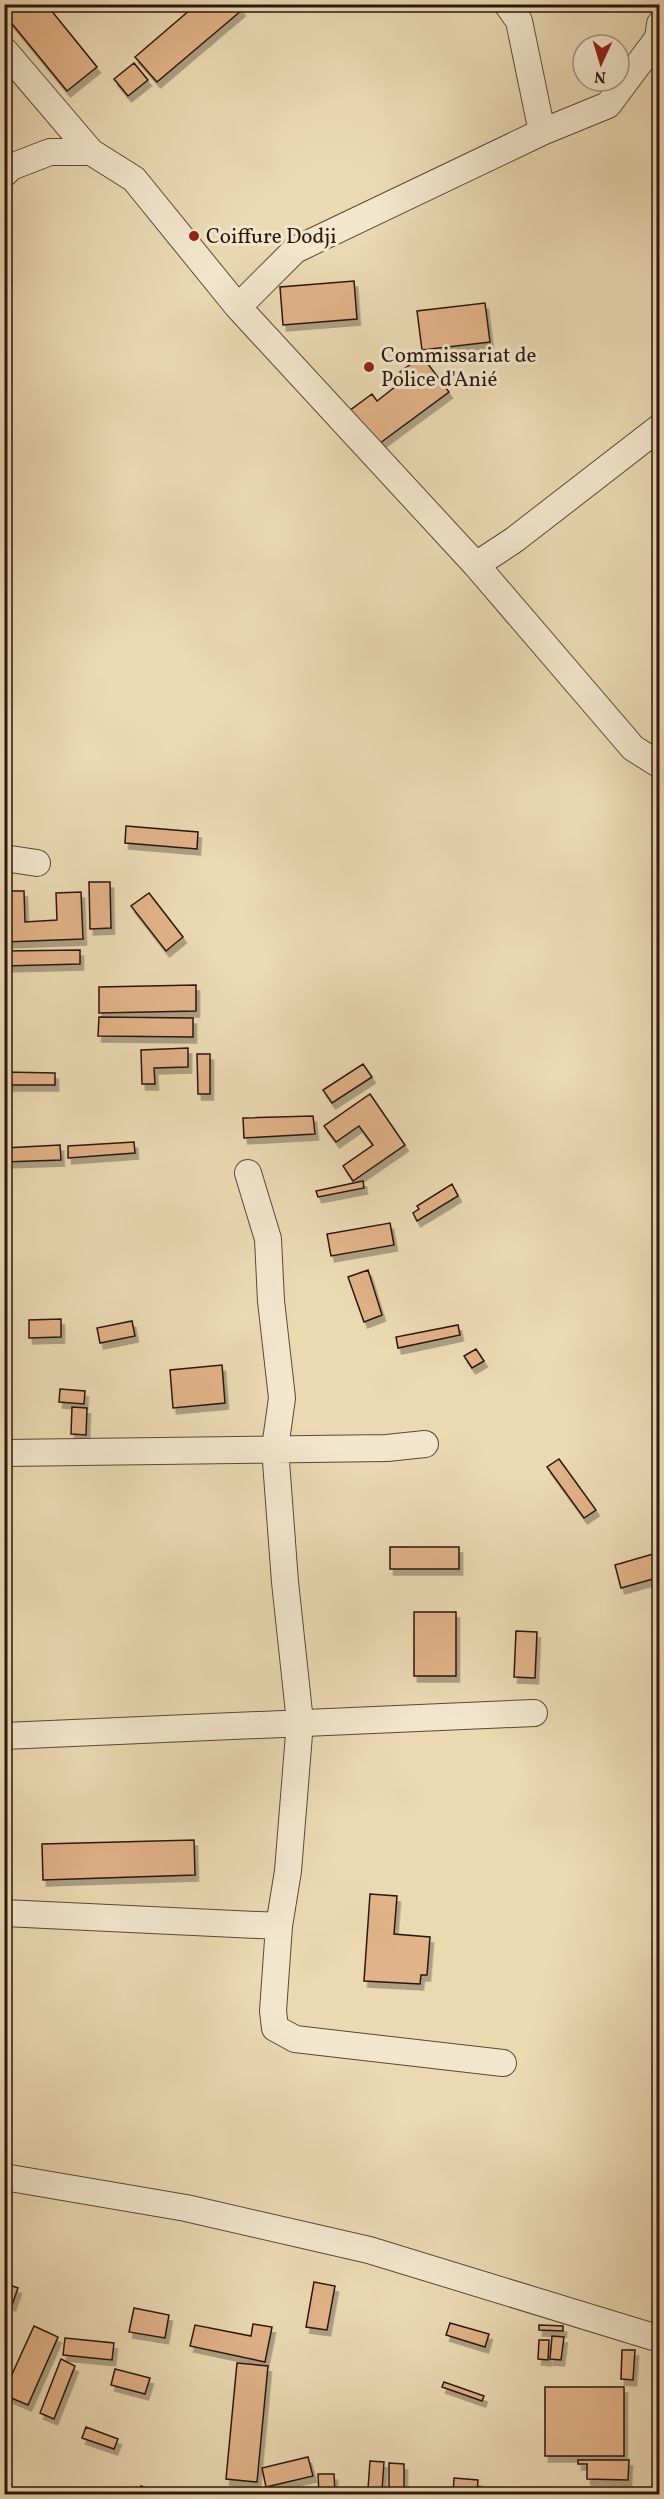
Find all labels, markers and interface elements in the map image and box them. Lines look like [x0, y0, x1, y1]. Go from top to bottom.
north arrow [571, 33, 631, 93]
text: N [593, 65, 607, 87]
place label: Coiffure Dodji [206, 223, 337, 252]
marker: Coiffure Dodji [187, 229, 201, 243]
place label: Commissariat de Police d'Anié [381, 342, 536, 395]
marker: Commissariat de Police d'Anié [362, 360, 376, 374]

